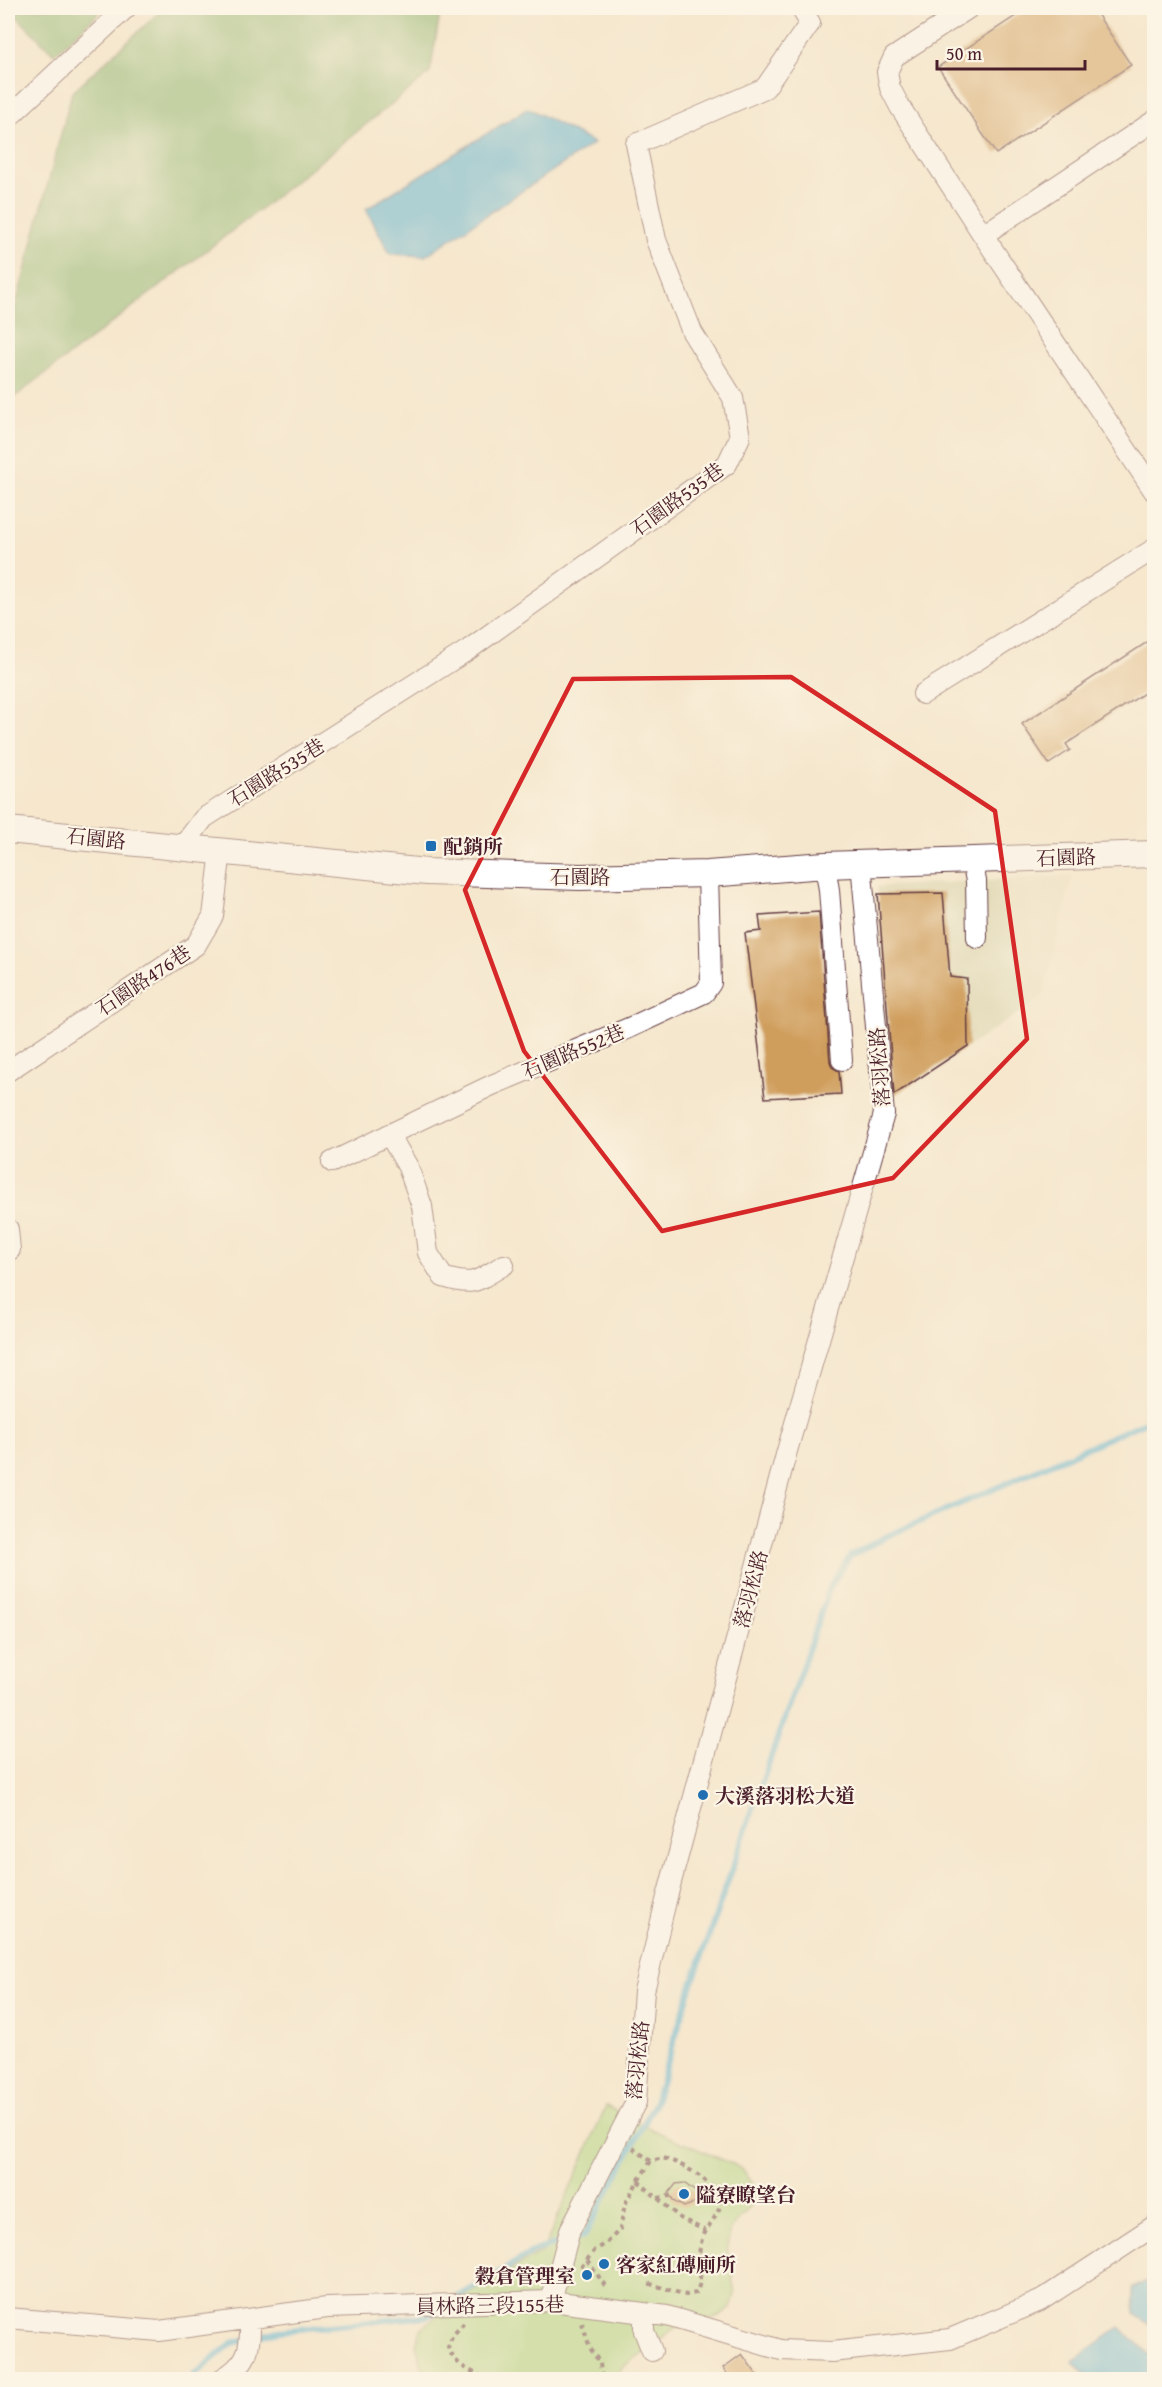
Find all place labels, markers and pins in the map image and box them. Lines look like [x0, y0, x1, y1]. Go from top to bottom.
place label: 配銷所 [443, 832, 503, 861]
marker: 配銷所 [424, 839, 438, 853]
place label: 大溪落羽松大道 [715, 1781, 855, 1810]
marker: 大溪落羽松大道 [696, 1788, 710, 1802]
place label: 隘寮瞭望台 [696, 2180, 796, 2209]
marker: 隘寮瞭望台 [677, 2187, 691, 2201]
place label: 客家紅磚廁所 [616, 2250, 736, 2279]
marker: 客家紅磚廁所 [597, 2257, 611, 2271]
place label: 穀倉管理室 [475, 2261, 575, 2290]
marker: 穀倉管理室 [580, 2268, 594, 2282]

